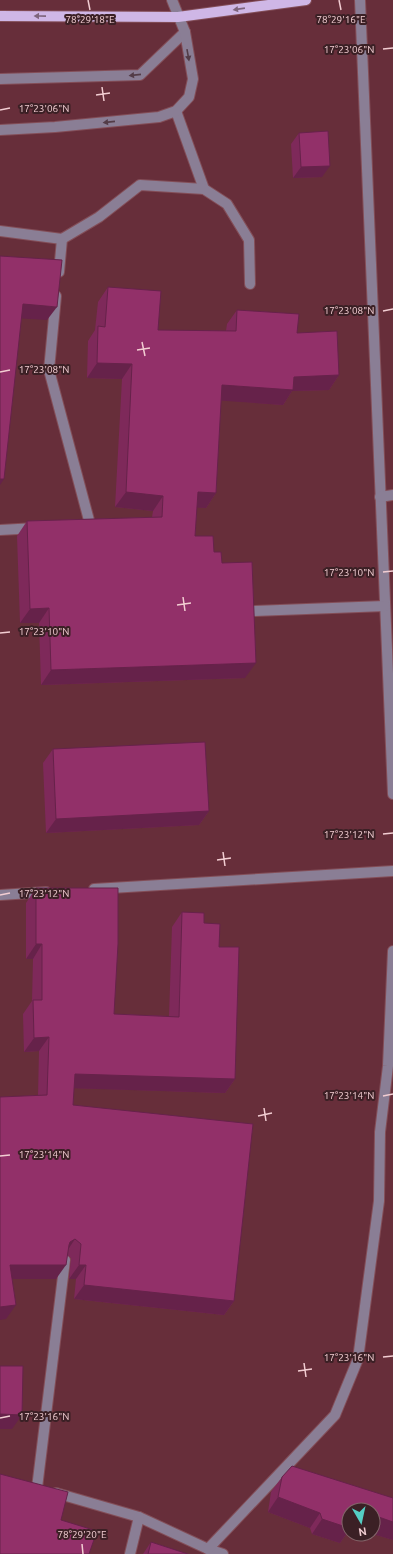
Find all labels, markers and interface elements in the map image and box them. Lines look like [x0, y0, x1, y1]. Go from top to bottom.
one-way arrow [233, 6, 245, 12]
one-way arrow [33, 13, 46, 19]
text: 78°29'18"E [65, 14, 115, 25]
text: 78°29'16"E [316, 14, 366, 25]
text: 17°23'06"N [324, 44, 374, 55]
one-way arrow [186, 48, 192, 61]
one-way arrow [129, 71, 141, 78]
text: 17°23'06"N [19, 103, 69, 114]
one-way arrow [103, 118, 115, 125]
text: 17°23'08"N [324, 305, 374, 316]
text: 17°23'08"N [19, 364, 69, 375]
text: 17°23'10"N [324, 567, 374, 578]
text: 17°23'10"N [19, 626, 69, 637]
text: 17°23'12"N [324, 829, 374, 840]
text: 17°23'12"N [19, 888, 69, 899]
text: 17°23'14"N [324, 1090, 374, 1101]
text: 17°23'14"N [19, 1149, 69, 1160]
text: 17°23'16"N [324, 1352, 374, 1363]
text: 17°23'16"N [19, 1411, 69, 1422]
north arrow [341, 1502, 381, 1542]
text: N [358, 1525, 368, 1538]
text: 78°29'20"E [57, 1529, 107, 1540]

